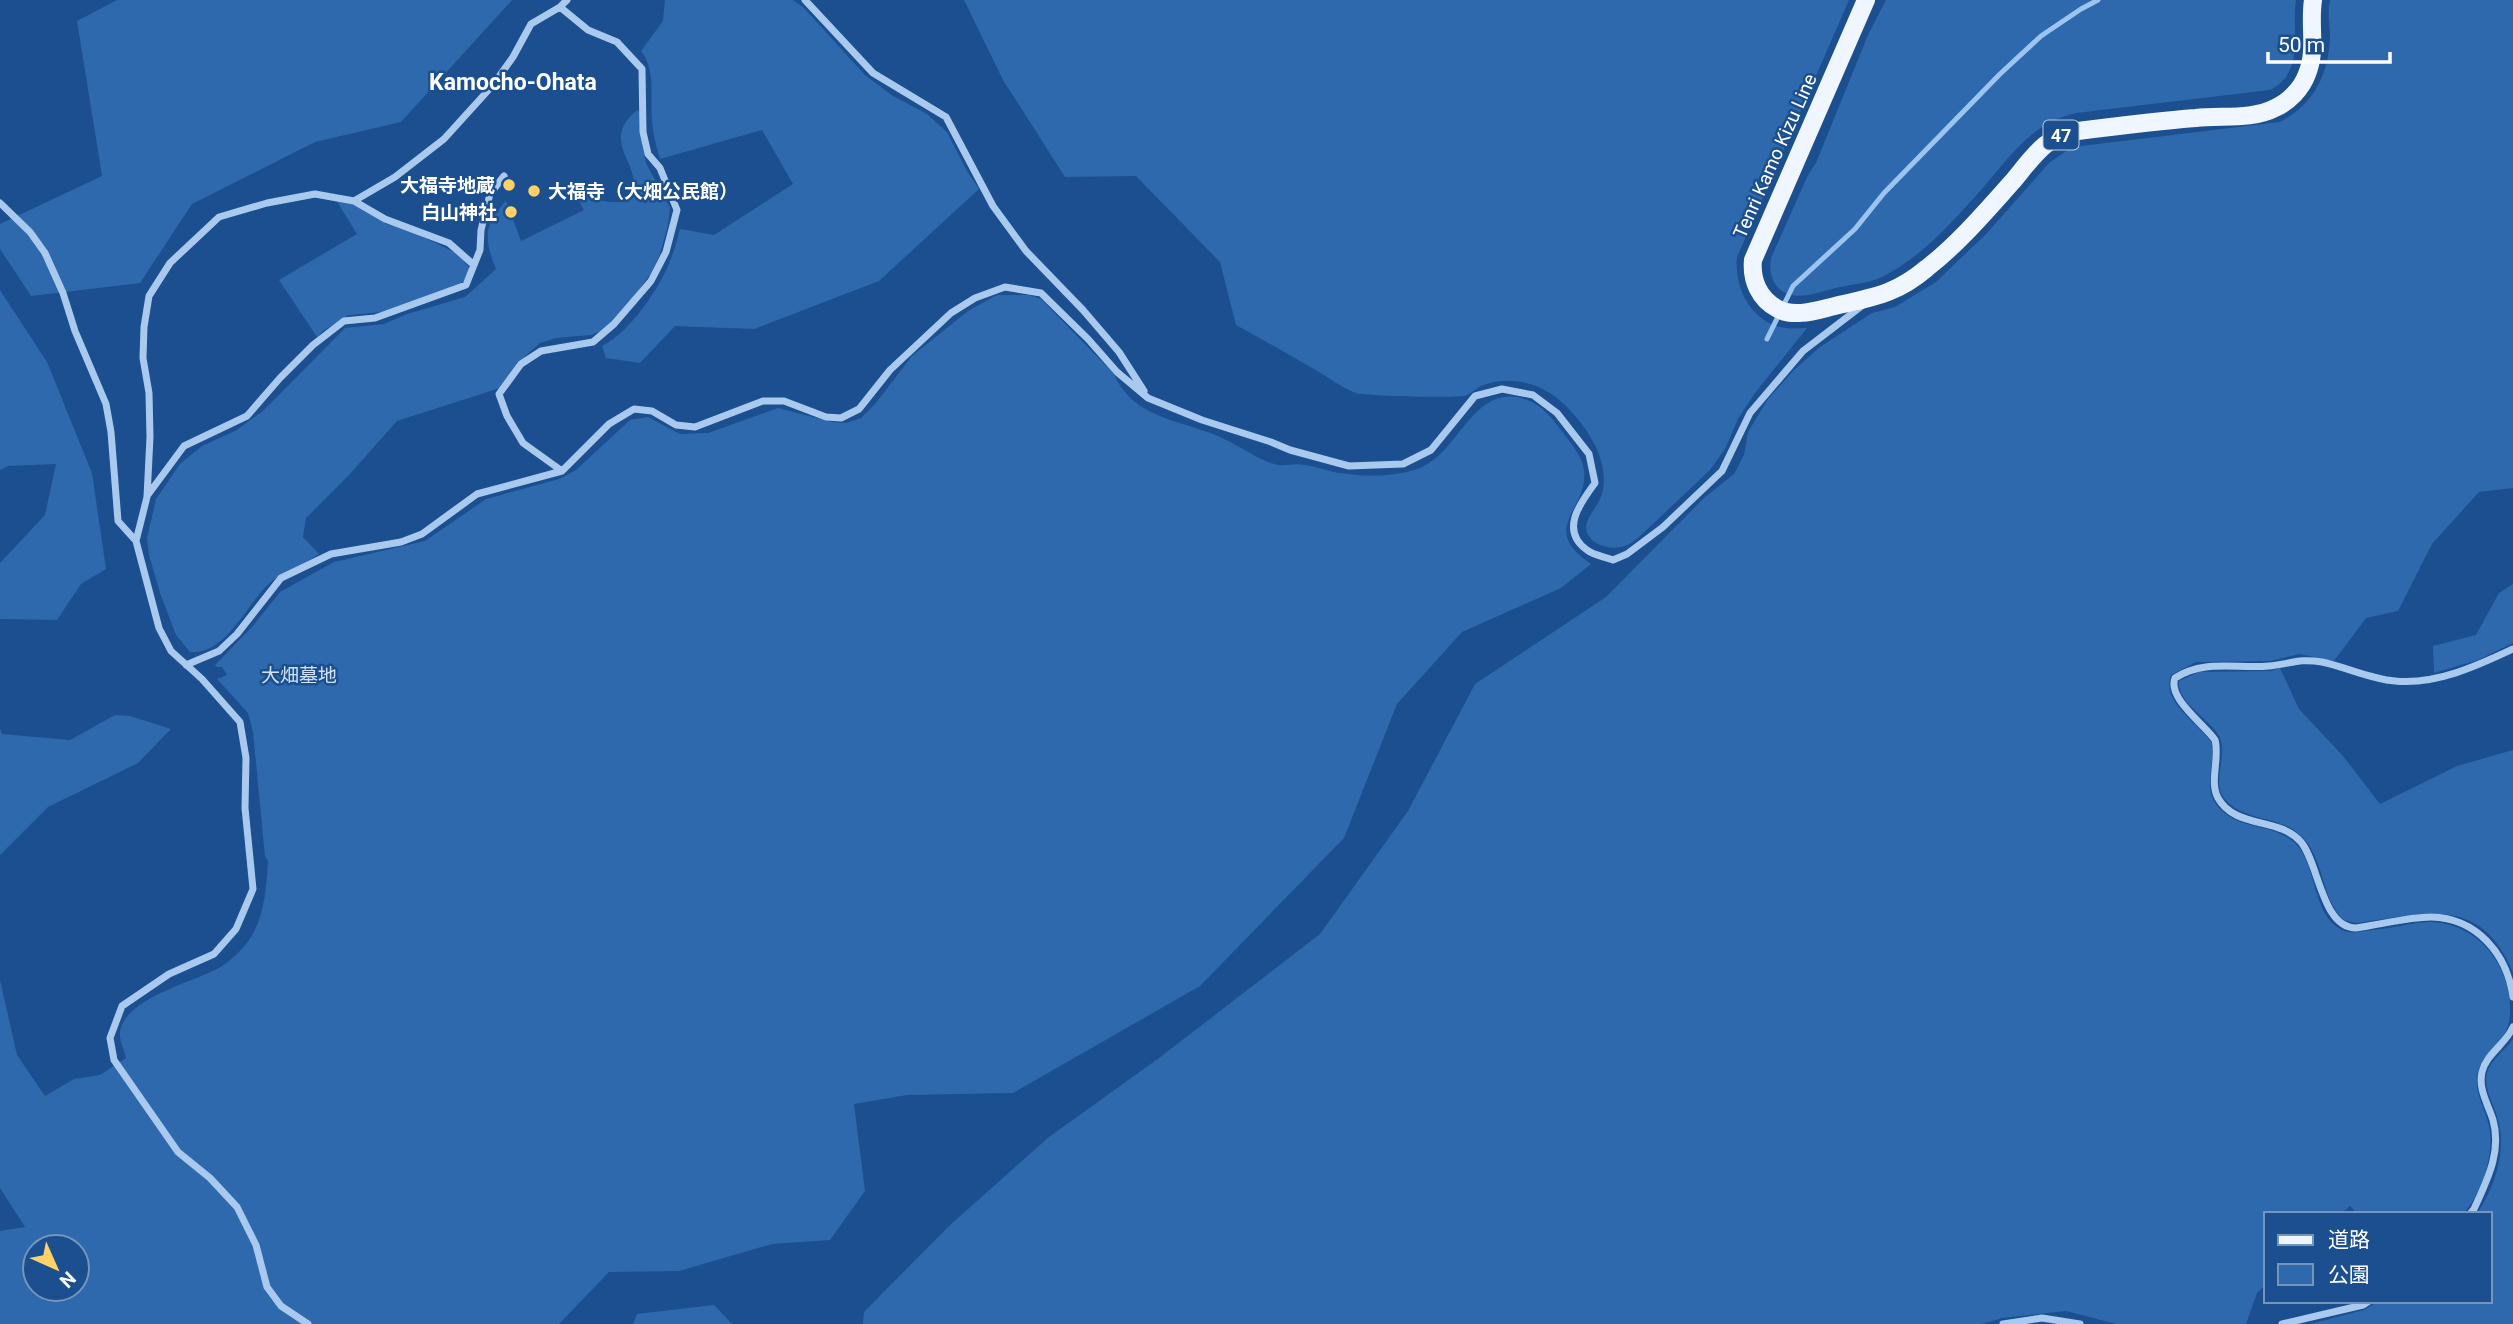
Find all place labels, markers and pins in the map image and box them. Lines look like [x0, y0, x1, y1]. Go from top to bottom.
place label: 大福寺地蔵 [400, 174, 495, 197]
marker: 大福寺地蔵 [501, 177, 517, 193]
place label: 大福寺（大畑公民館） [548, 180, 738, 203]
marker: 大福寺（大畑公民館） [526, 183, 542, 199]
place label: 白山神社 [421, 201, 497, 224]
marker: 白山神社 [503, 204, 519, 220]

